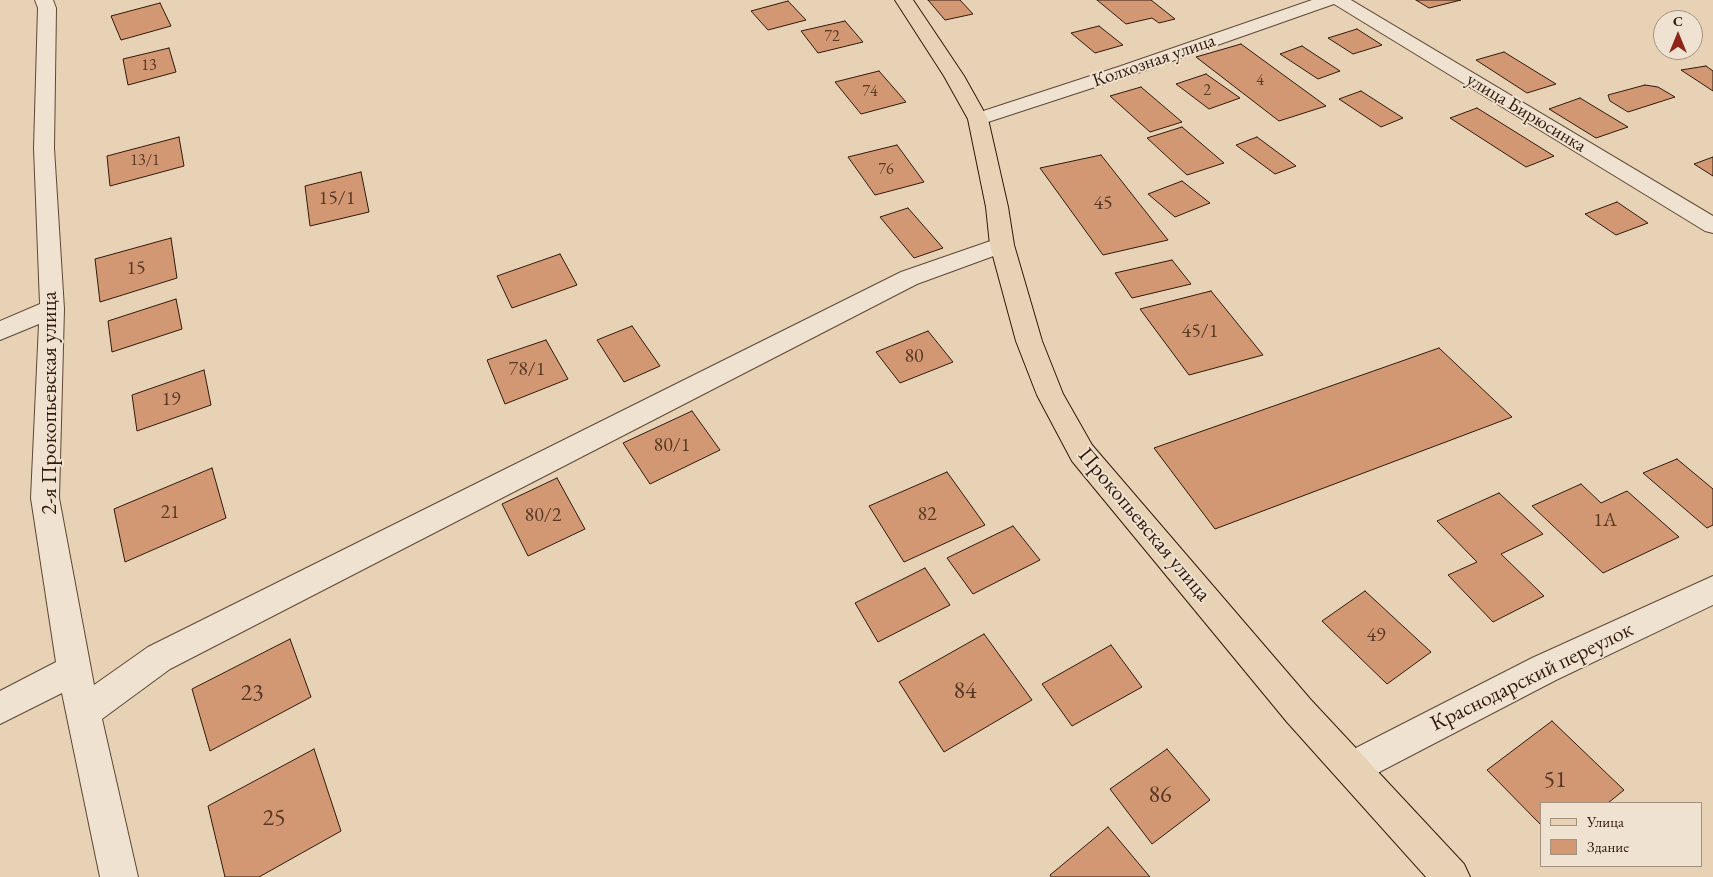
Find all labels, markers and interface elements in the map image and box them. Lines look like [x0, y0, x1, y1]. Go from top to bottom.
north arrow [1653, 10, 1703, 60]
text: С [1673, 12, 1683, 30]
house number: 72 [824, 27, 840, 47]
street label: Колхозная улица [1090, 29, 1218, 93]
house number: 13 [141, 56, 157, 76]
street label: улица Бирюсинка [1462, 68, 1590, 158]
house number: 4 [1256, 71, 1264, 91]
house number: 2 [1203, 81, 1211, 101]
house number: 74 [862, 82, 878, 102]
house number: 13/1 [130, 151, 160, 171]
house number: 76 [878, 160, 894, 180]
house number: 15/1 [319, 187, 355, 211]
house number: 45 [1093, 192, 1113, 216]
house number: 15 [126, 257, 146, 281]
street label: 2-я Прокопьевская улица [37, 291, 63, 515]
house number: 45/1 [1182, 320, 1218, 344]
house number: 80 [904, 345, 924, 369]
house number: 78/1 [509, 358, 545, 382]
house number: 19 [161, 388, 181, 412]
house number: 80/1 [654, 434, 690, 458]
street label: Прокопьевская улица [1072, 443, 1216, 607]
house number: 21 [160, 501, 180, 525]
house number: 82 [917, 503, 937, 527]
house number: 80/2 [525, 504, 561, 528]
house number: 1А [1593, 509, 1617, 533]
street label: Краснодарский переулок [1426, 616, 1638, 738]
house number: 49 [1366, 624, 1386, 648]
house number: 84 [953, 677, 977, 705]
house number: 23 [240, 679, 264, 707]
house number: 51 [1543, 766, 1567, 794]
house number: 86 [1148, 781, 1172, 809]
legend [1540, 802, 1703, 867]
house number: 25 [262, 804, 286, 832]
text: Улица [1587, 812, 1624, 831]
text: Здание [1587, 837, 1629, 856]

